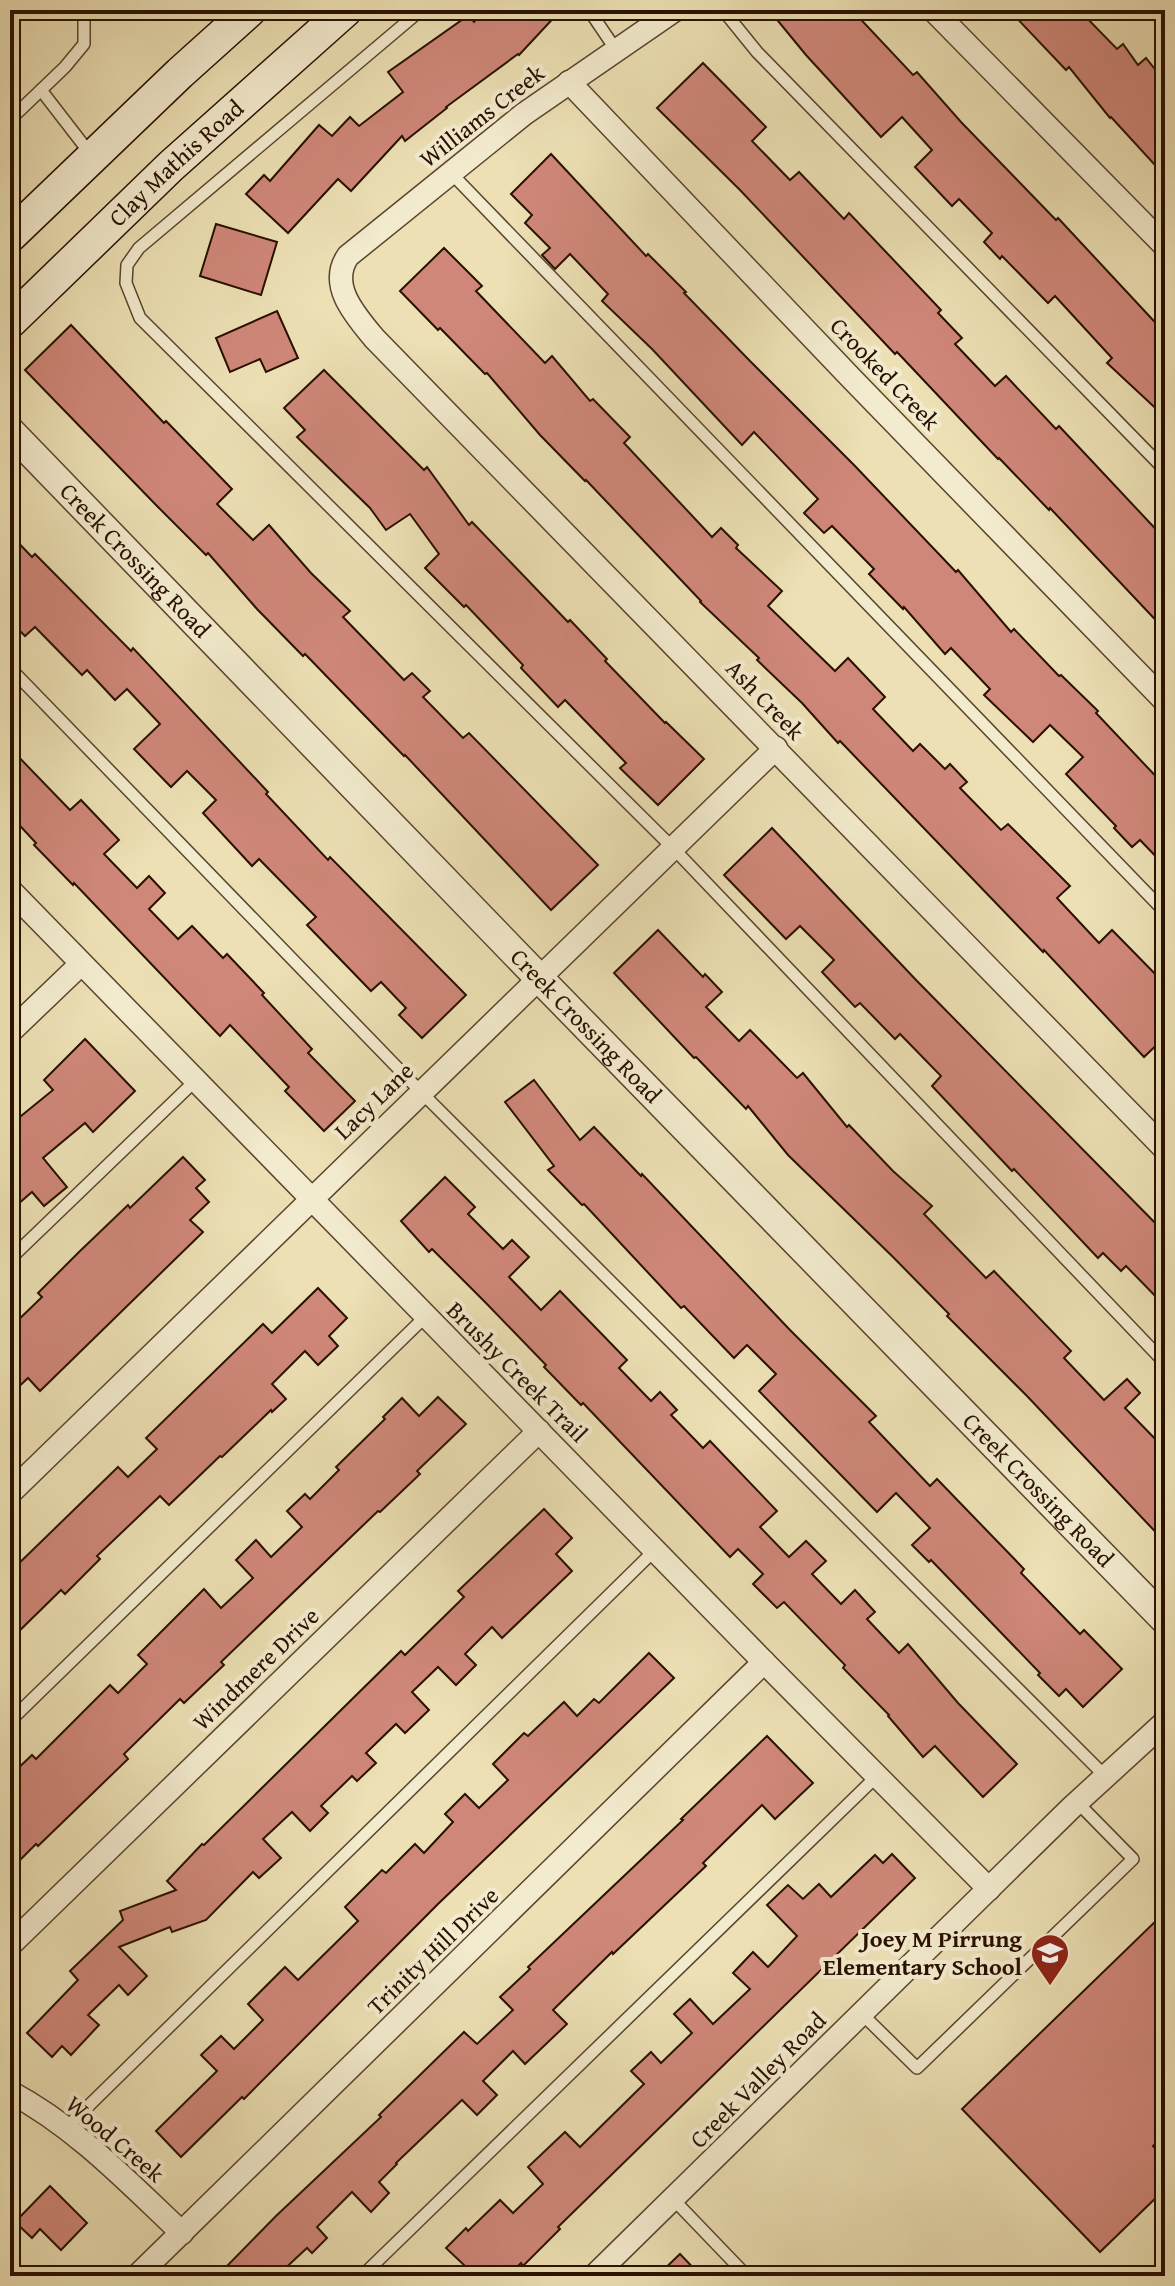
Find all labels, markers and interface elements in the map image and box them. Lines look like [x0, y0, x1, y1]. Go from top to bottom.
street label: Williams Creek [412, 55, 552, 176]
street label: Clay Mathis Road [100, 91, 251, 234]
street label: Crooked Creek [822, 309, 949, 439]
street label: Creek Crossing Road [52, 474, 219, 646]
street label: Ash Creek [718, 651, 813, 748]
street label: Creek Crossing Road [502, 940, 670, 1111]
street label: Lacy Lane [326, 1054, 421, 1148]
street label: Brushy Creek Trail [439, 1293, 596, 1450]
street label: Creek Crossing Road [955, 1404, 1122, 1575]
street label: Windmere Drive [184, 1599, 327, 1738]
street label: Trinity Hill Drive [359, 1879, 506, 2023]
place label: Joey M Pirrung Elementary School [823, 1921, 1023, 1984]
school or university icon: Joey M Pirrung Elementary School [1029, 1932, 1071, 1987]
street label: Creek Valley Road [681, 2003, 834, 2156]
street label: Wood Creek [58, 2087, 173, 2191]

